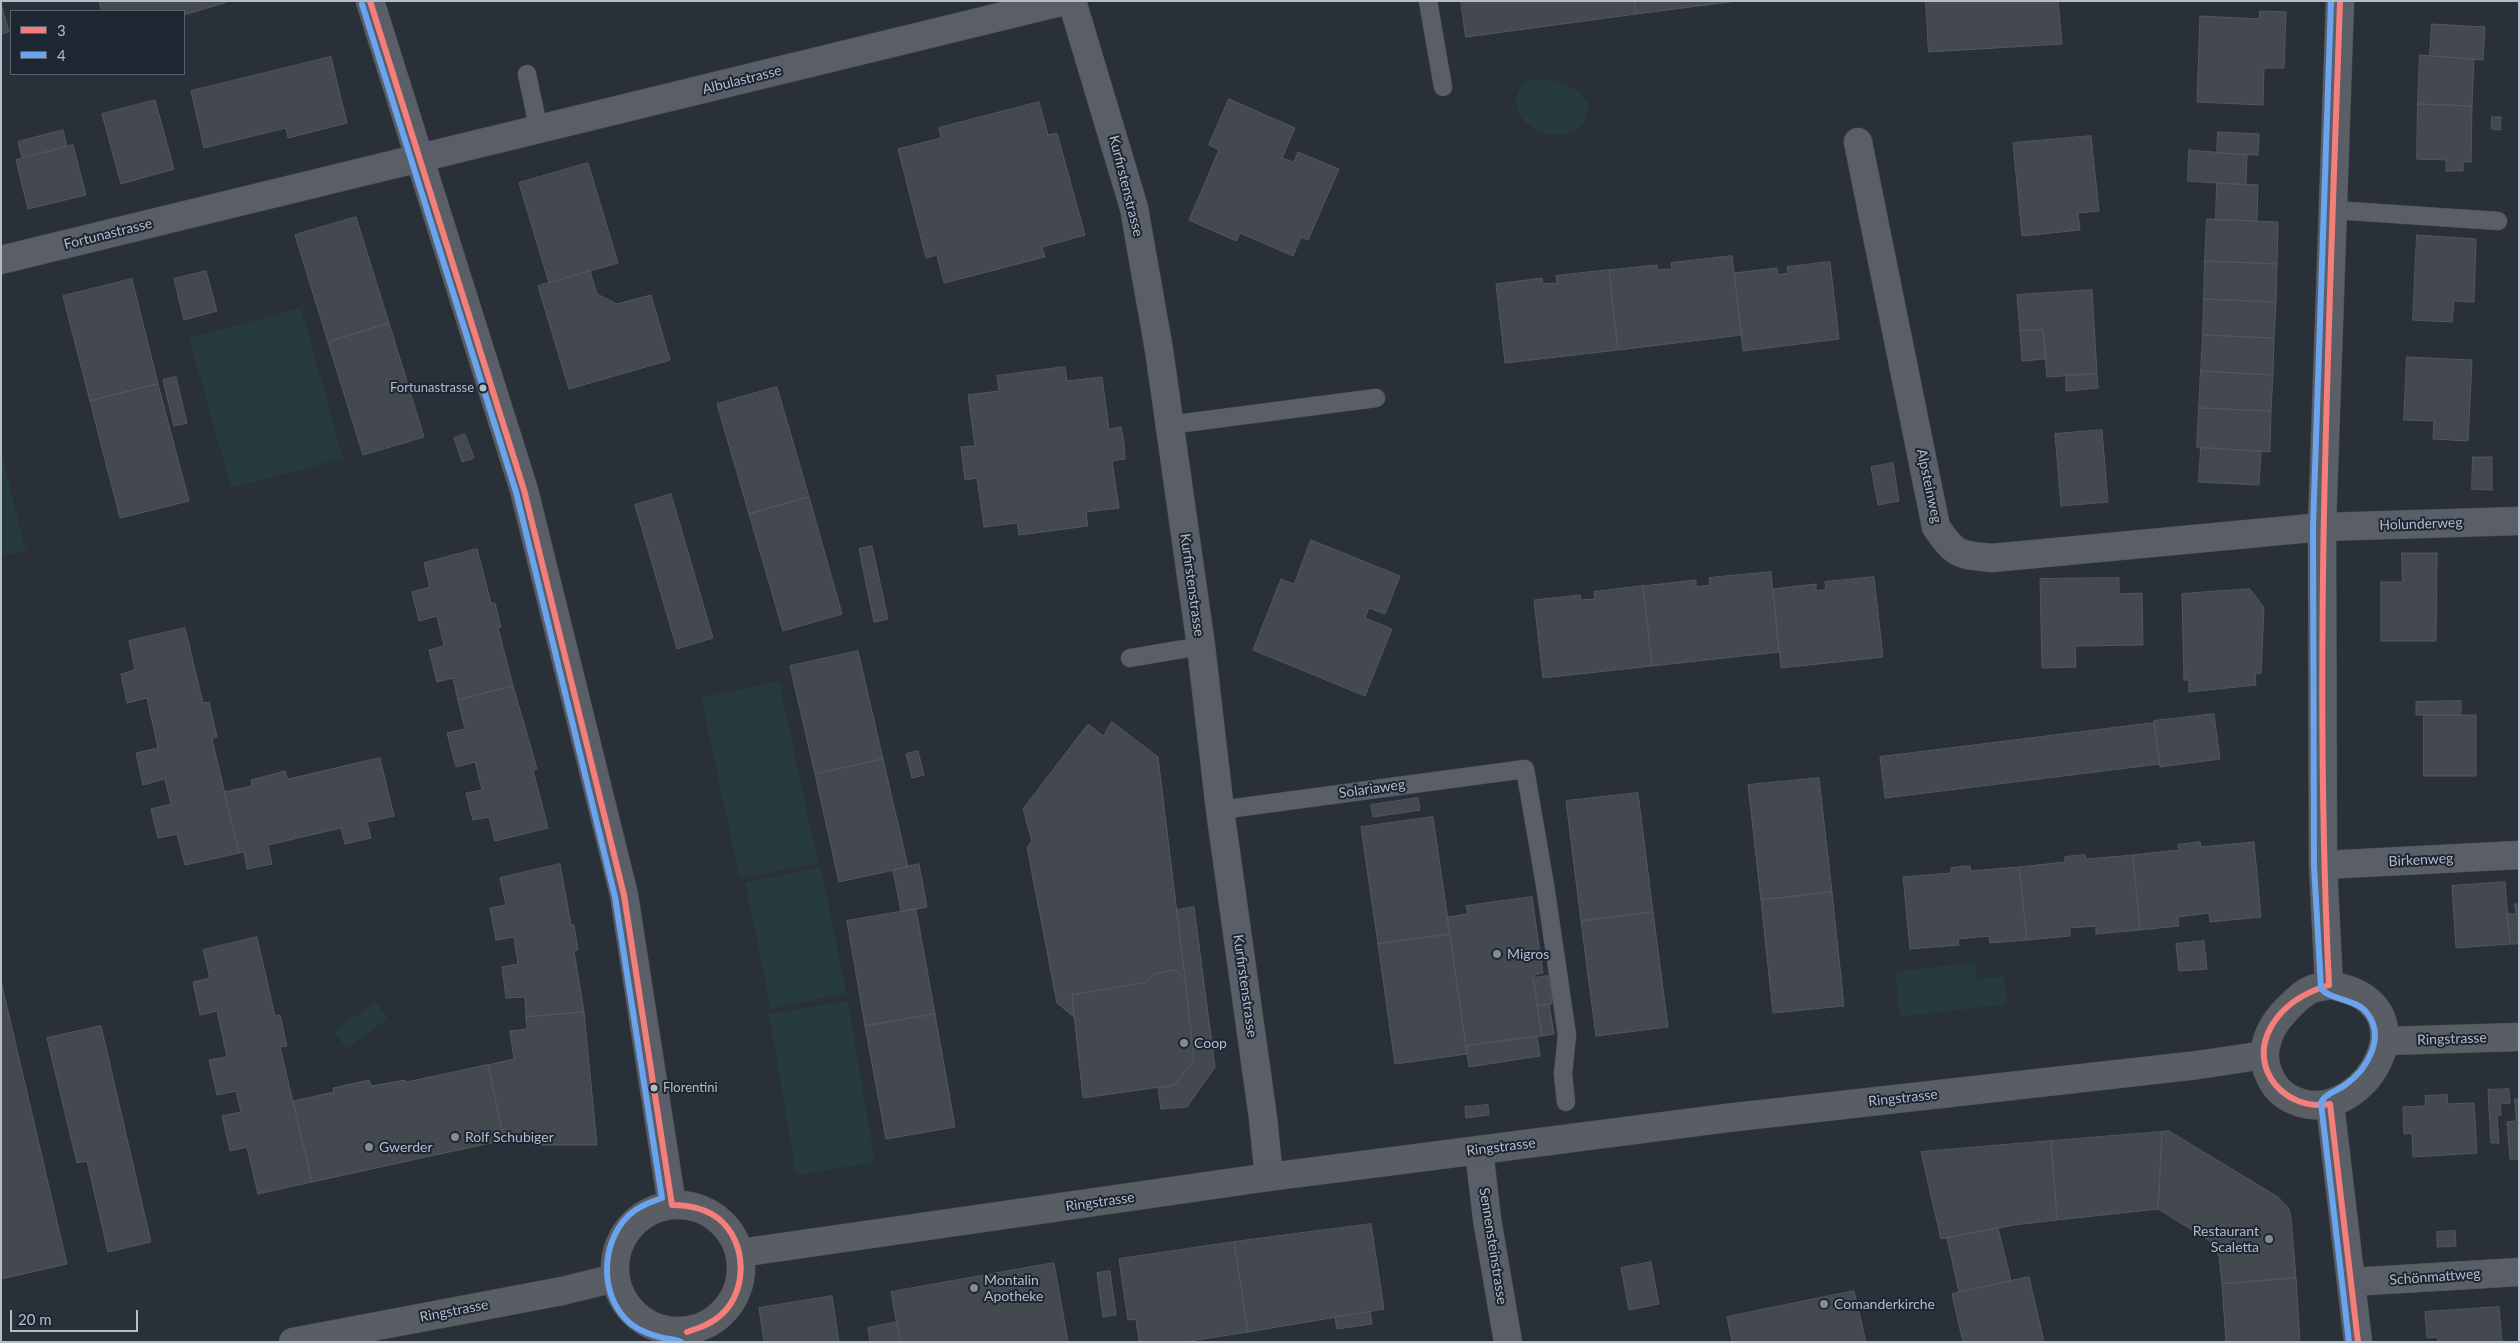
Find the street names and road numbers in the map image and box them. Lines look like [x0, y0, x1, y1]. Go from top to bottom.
street label: Albulastrasse [701, 62, 783, 98]
street label: Kurfirstenstrasse [1105, 134, 1147, 238]
street label: Fortunastrasse [62, 215, 154, 253]
street label: Alpsteinweg [1913, 447, 1945, 525]
street label: Holunderweg [2379, 514, 2463, 534]
street label: Kurfirstenstrasse [1176, 532, 1208, 638]
street label: Solariaweg [1338, 776, 1406, 802]
street label: Birkenweg [2388, 850, 2454, 870]
street label: Kurfirstenstrasse [1229, 933, 1261, 1039]
street label: Ringstrasse [2417, 1029, 2487, 1049]
street label: Ringstrasse [1867, 1086, 1939, 1110]
street label: Ringstrasse [1465, 1134, 1537, 1160]
street label: Sennensteinstrasse [1475, 1186, 1511, 1306]
street label: Ringstrasse [1064, 1189, 1136, 1215]
street label: Schönmattweg [2389, 1265, 2481, 1289]
street label: Ringstrasse [418, 1296, 490, 1326]

